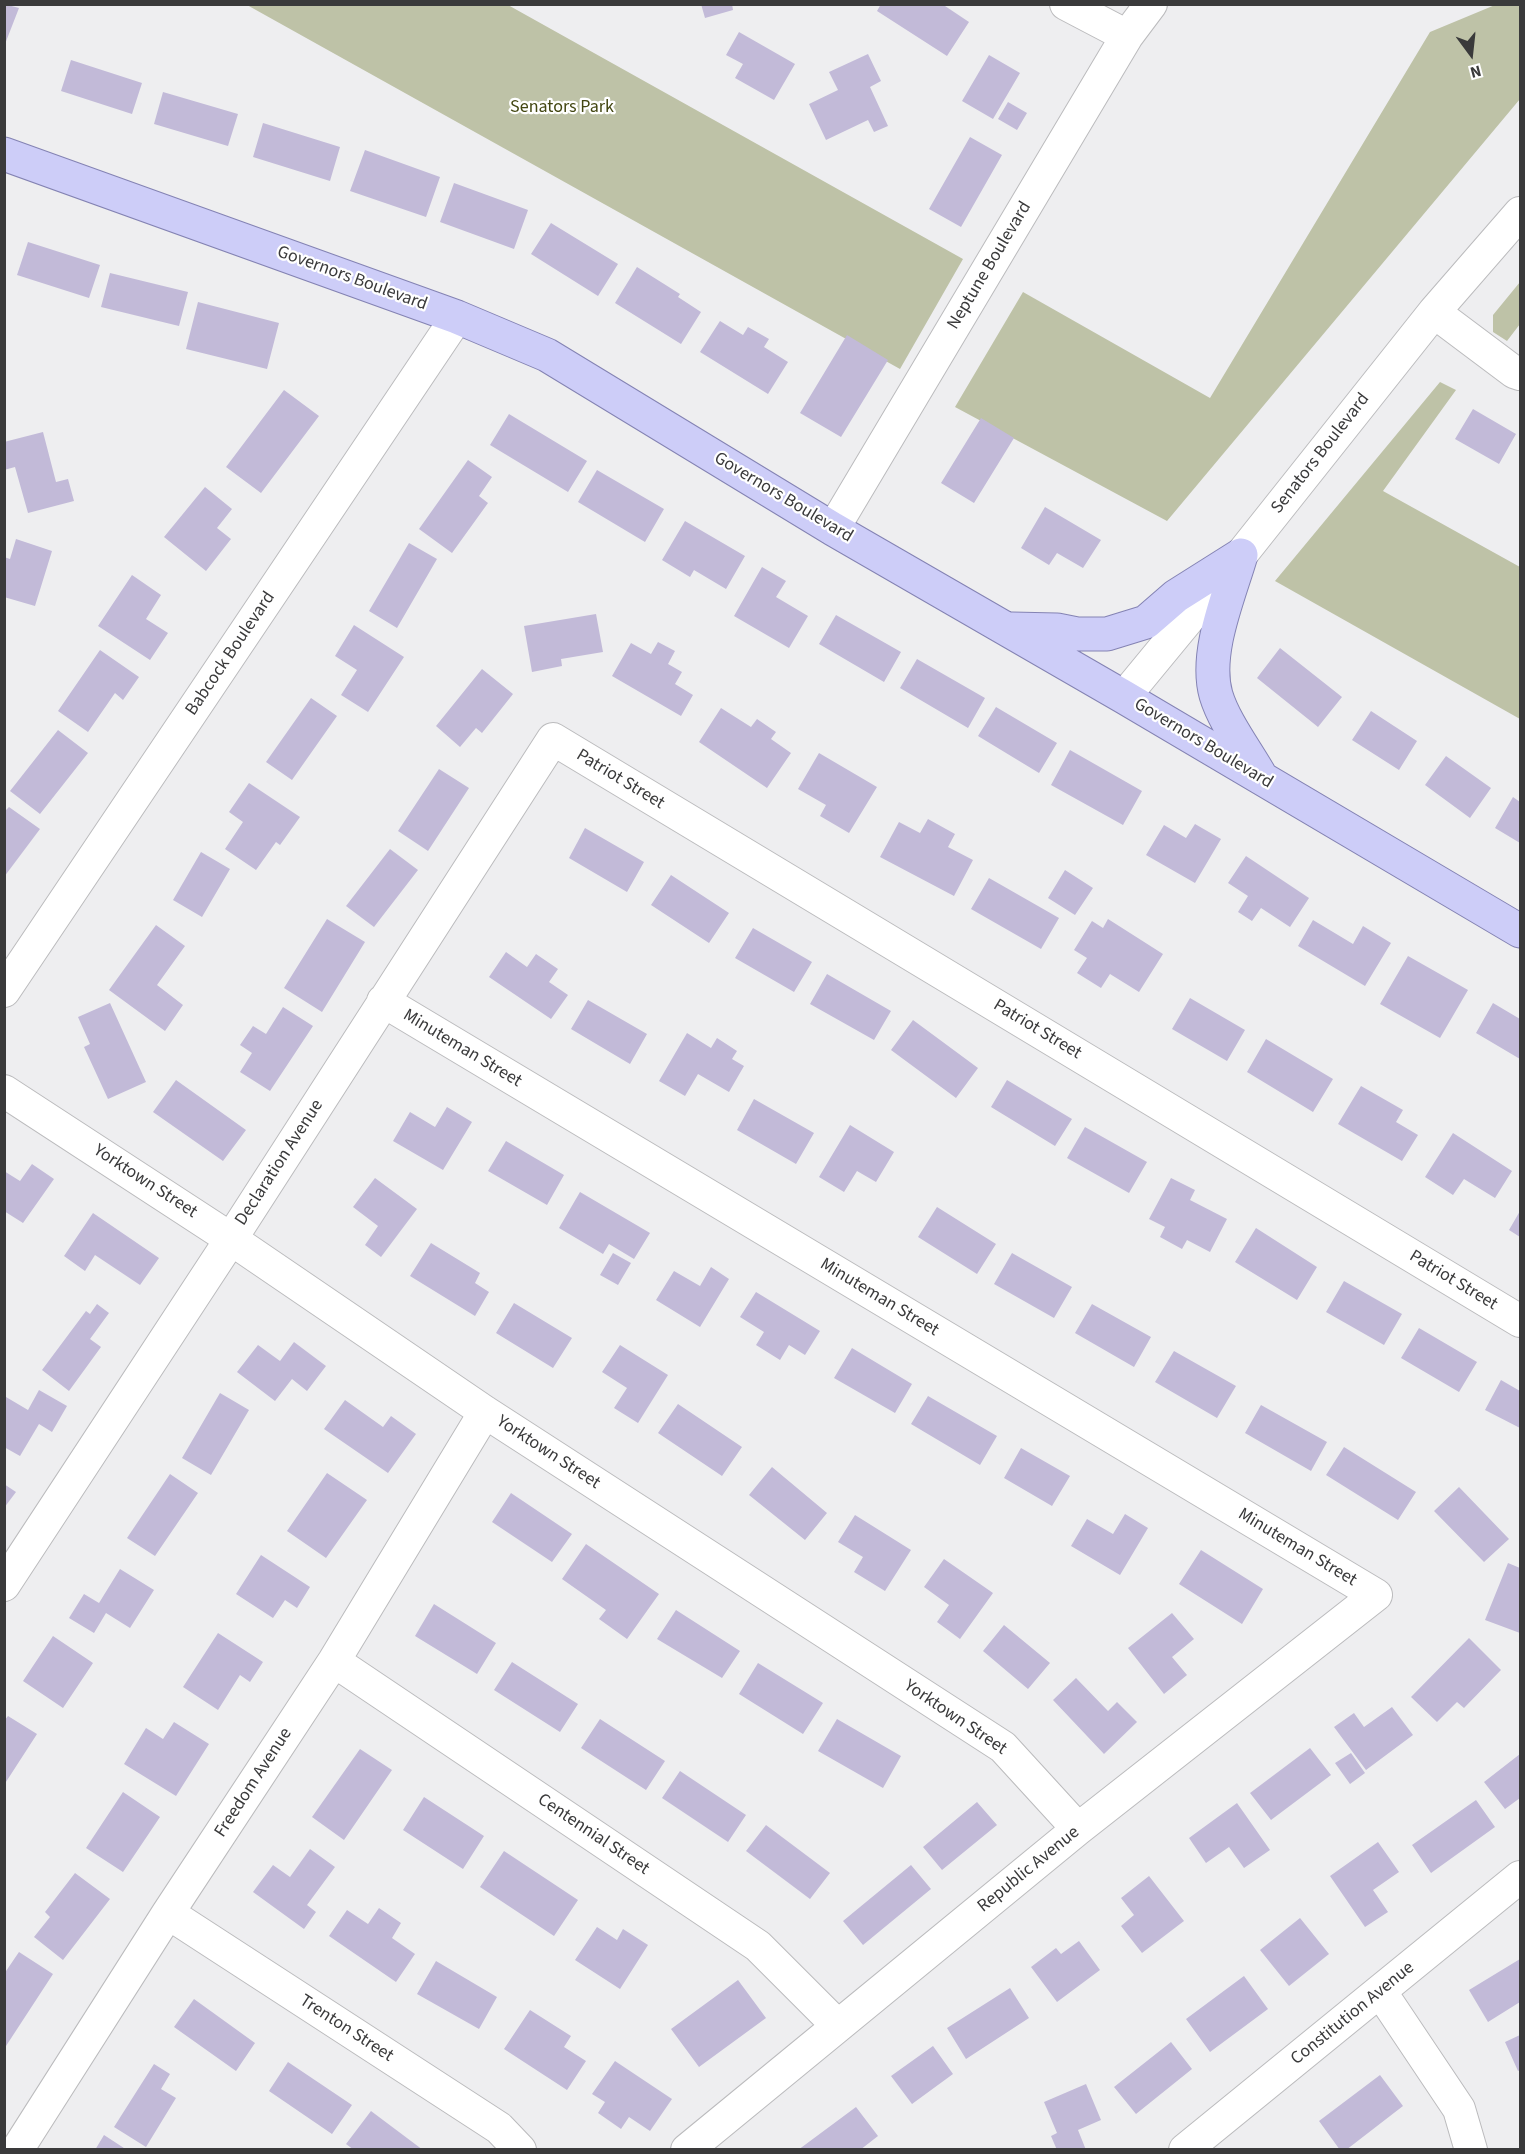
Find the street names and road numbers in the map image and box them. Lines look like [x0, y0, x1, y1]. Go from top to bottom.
street label: Neptune Boulevard [943, 198, 1037, 334]
street label: Governors Boulevard [274, 242, 430, 316]
street label: Senators Boulevard [1267, 389, 1375, 519]
street label: Governors Boulevard [710, 448, 856, 548]
street label: Babcock Boulevard [182, 588, 280, 720]
street label: Governors Boulevard [1130, 694, 1276, 794]
street label: Patriot Street [572, 745, 668, 815]
street label: Patriot Street [989, 995, 1085, 1065]
street label: Minuteman Street [399, 1005, 525, 1093]
street label: Declaration Avenue [231, 1096, 329, 1230]
street label: Yorktown Street [89, 1140, 201, 1224]
street label: Patriot Street [1405, 1246, 1501, 1316]
street label: Minuteman Street [816, 1254, 942, 1342]
street label: Yorktown Street [492, 1411, 604, 1495]
street label: Minuteman Street [1234, 1504, 1360, 1592]
street label: Yorktown Street [899, 1676, 1011, 1760]
street label: Freedom Avenue [211, 1724, 297, 1842]
street label: Centennial Street [533, 1790, 653, 1880]
street label: Republic Avenue [974, 1822, 1084, 1918]
street label: Constitution Avenue [1287, 1958, 1419, 2070]
street label: Trenton Street [295, 1991, 397, 2067]

